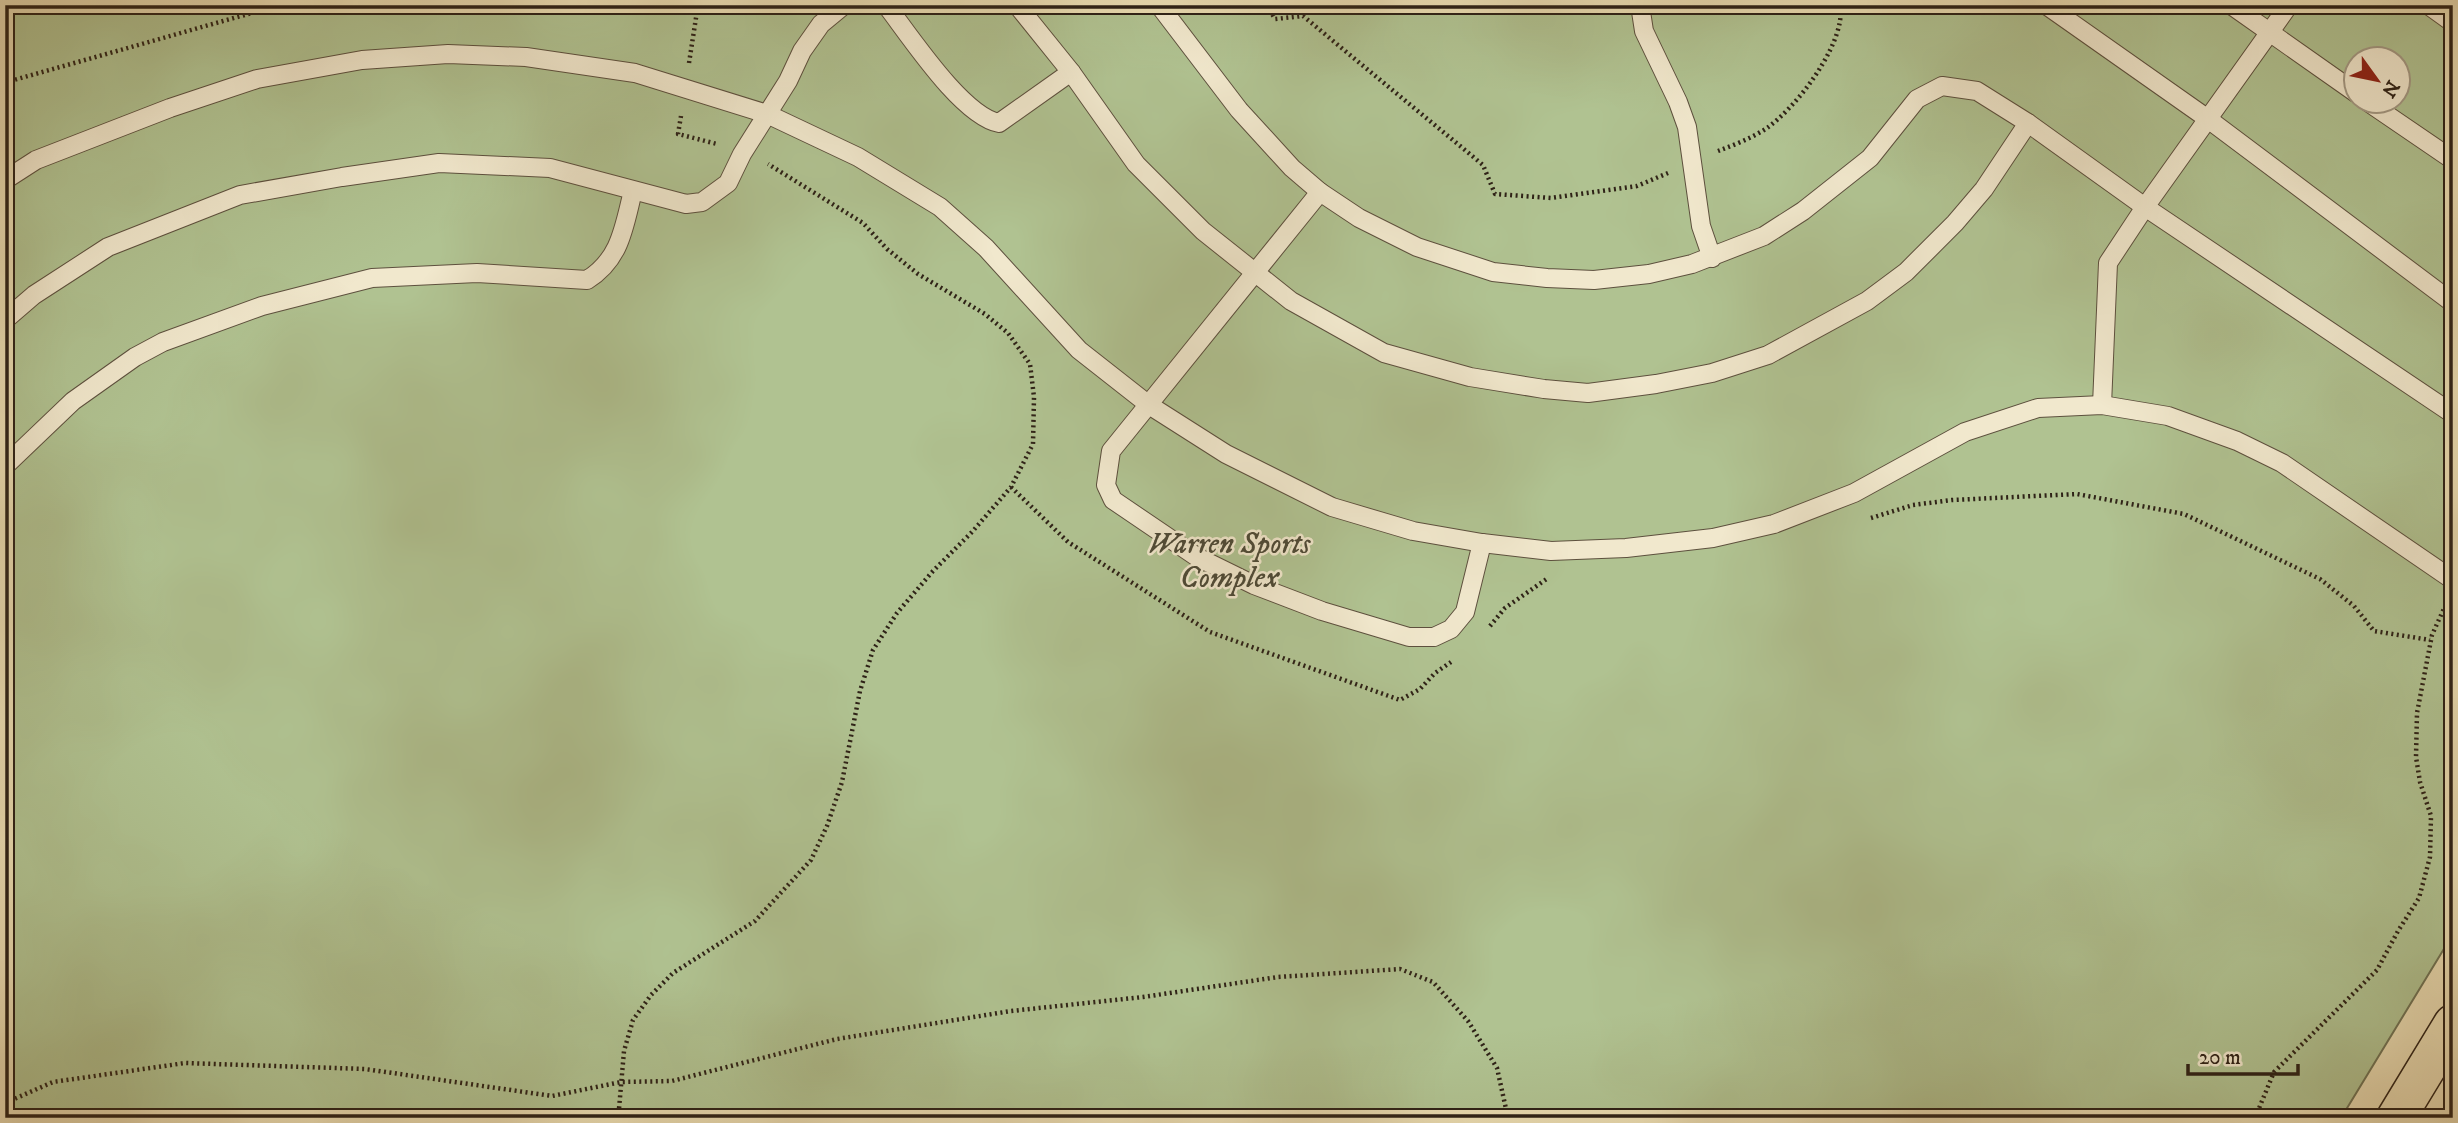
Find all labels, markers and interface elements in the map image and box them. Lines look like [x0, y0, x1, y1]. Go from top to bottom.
north arrow [2342, 46, 2412, 116]
text: N [2376, 76, 2404, 102]
park label: Warren Sports Complex [1148, 526, 1311, 597]
scale bar [2188, 1032, 2299, 1076]
text: 20 m [2199, 1045, 2241, 1071]

